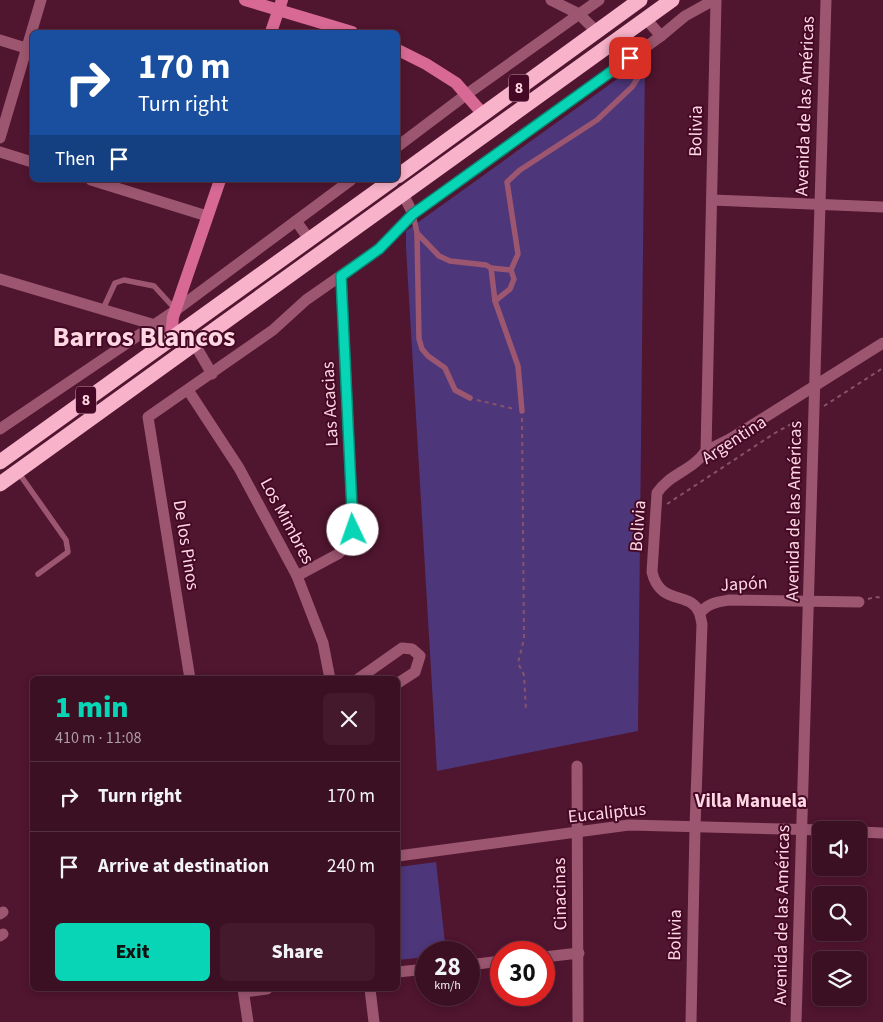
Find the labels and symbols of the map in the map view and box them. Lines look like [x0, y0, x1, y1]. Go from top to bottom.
street label: Avenida de las Américas [789, 16, 821, 196]
pin [609, 37, 651, 79]
road number: 8 [509, 75, 529, 102]
street label: Bolivia [683, 105, 709, 157]
district label: Barros Blancos [53, 317, 235, 357]
street label: Las Acacias [315, 361, 345, 447]
road number: 8 [76, 386, 96, 414]
street label: Argentina [697, 410, 771, 470]
street label: Avenida de las Américas [780, 421, 808, 601]
street label: Los Mimbres [254, 473, 320, 569]
street label: De los Pinos [167, 498, 205, 592]
street label: Bolivia [624, 500, 652, 552]
position arrow [326, 503, 378, 555]
street label: Japón [720, 570, 768, 598]
district label: Villa Manuela [694, 788, 807, 815]
street label: Eucaliptus [567, 796, 647, 830]
street label: Avenida de las Américas [768, 825, 796, 1005]
street label: Cinacinas [547, 857, 573, 931]
street label: Bolivia [662, 909, 688, 961]
speed limit sign: 30 [490, 941, 555, 1006]

